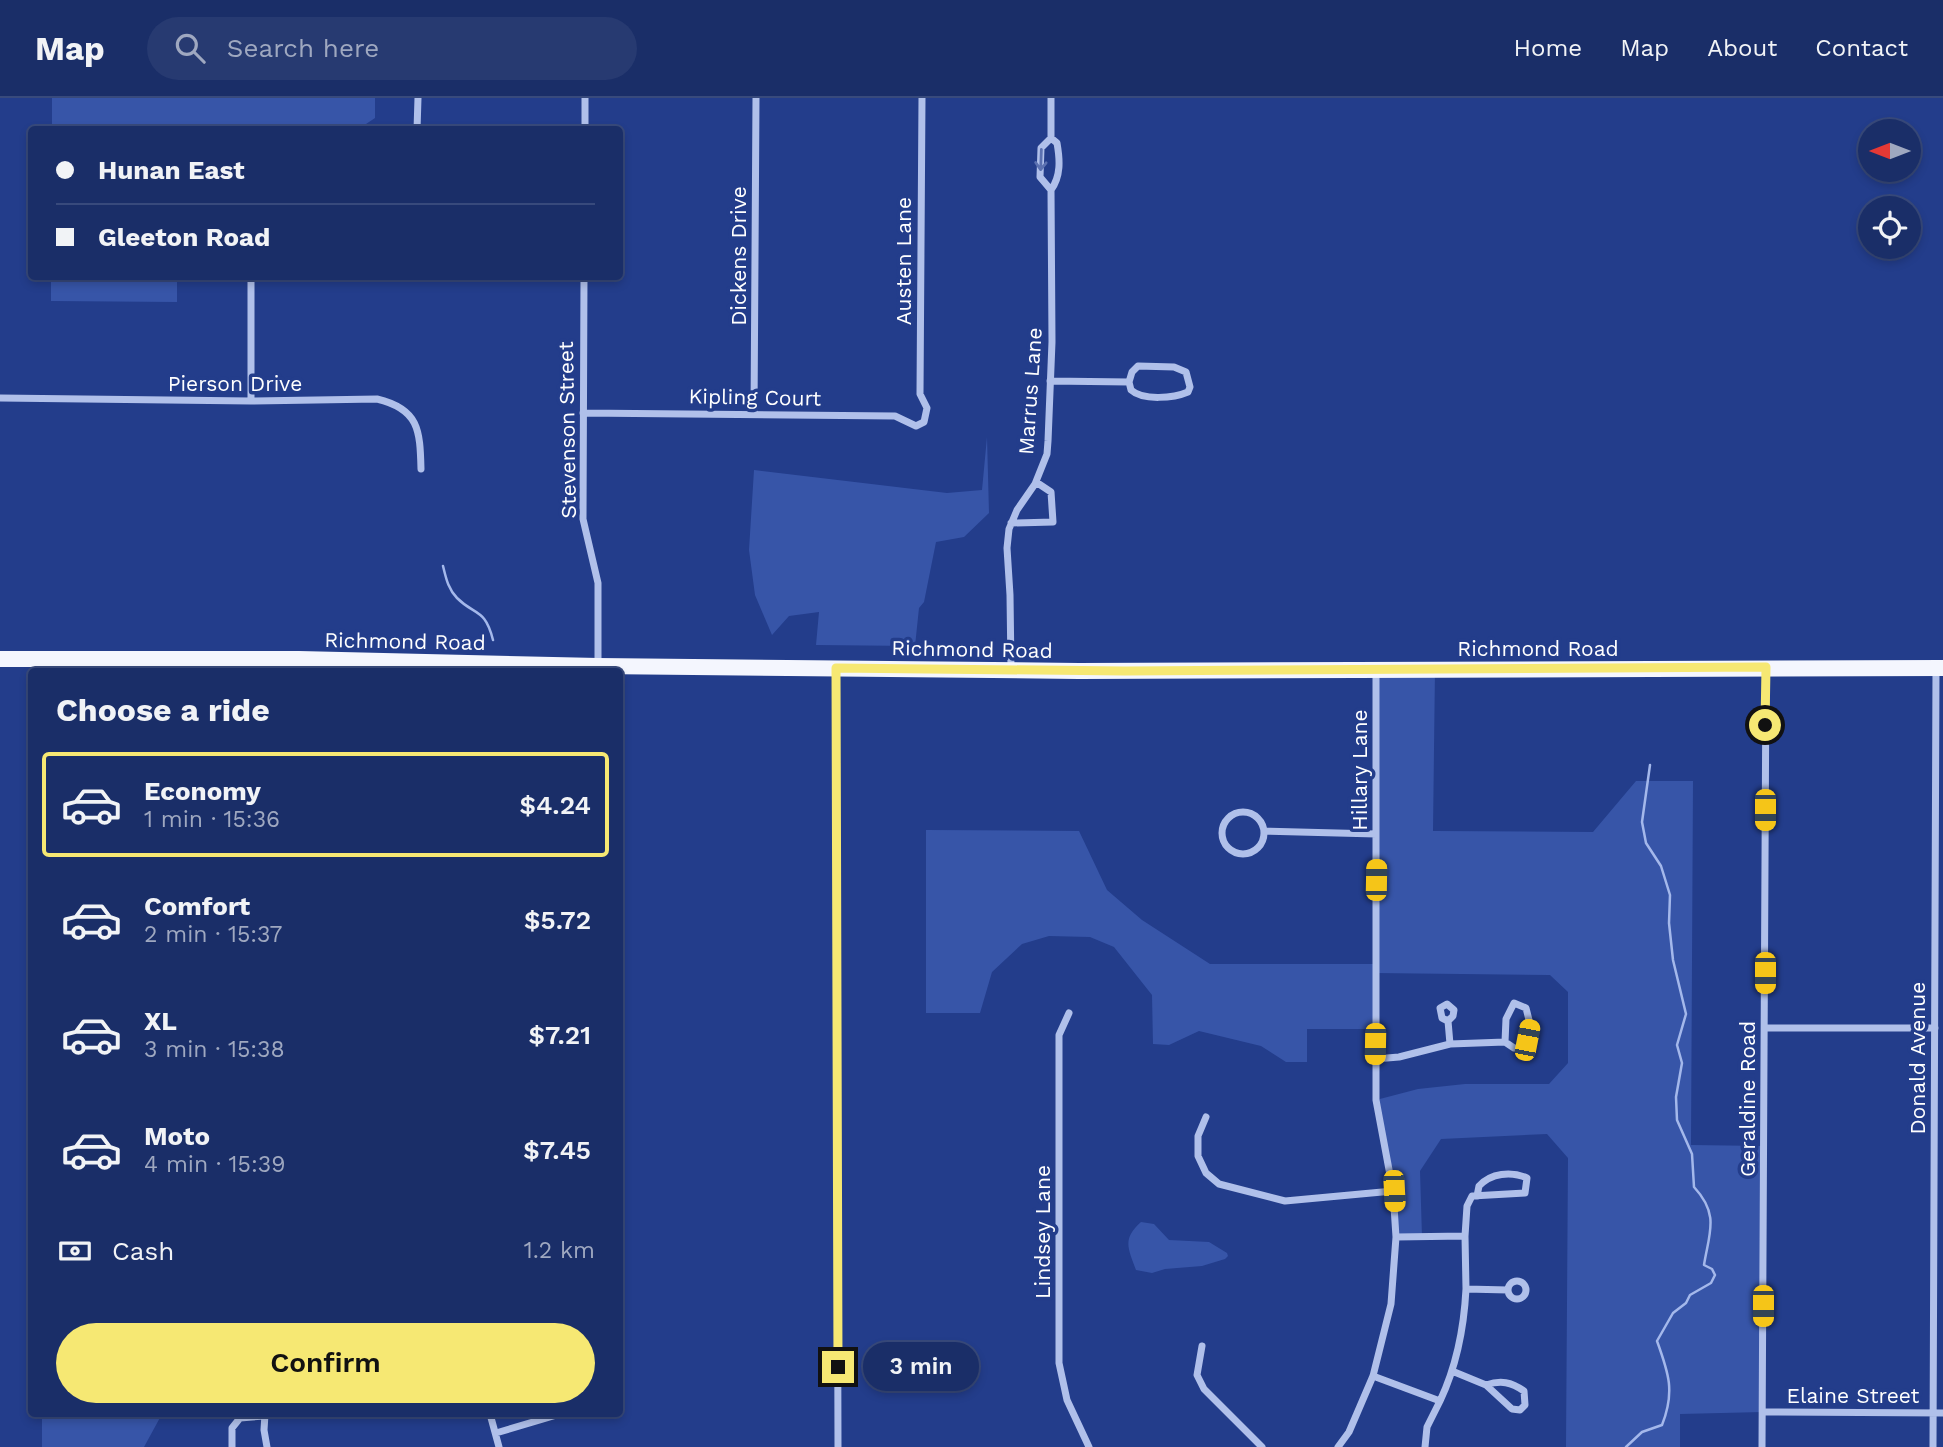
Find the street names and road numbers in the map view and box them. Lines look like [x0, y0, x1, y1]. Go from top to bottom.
street label: Dickens Drive [726, 186, 751, 326]
street label: Austen Lane [891, 197, 916, 325]
street label: Marrus Lane [1013, 326, 1047, 456]
street label: Stevenson Street [553, 341, 581, 519]
street label: Pierson Drive [168, 371, 302, 396]
street label: Kipling Court [689, 383, 822, 411]
street label: Richmond Road [324, 627, 486, 655]
street label: Richmond Road [891, 635, 1053, 663]
street label: Richmond Road [1457, 636, 1619, 661]
street label: Hillary Lane [1347, 709, 1372, 831]
street label: Donald Avenue [1905, 982, 1930, 1134]
street label: Geraldine Road [1735, 1021, 1760, 1177]
street label: Lindsey Lane [1030, 1165, 1055, 1299]
street label: Elaine Street [1787, 1383, 1920, 1408]

